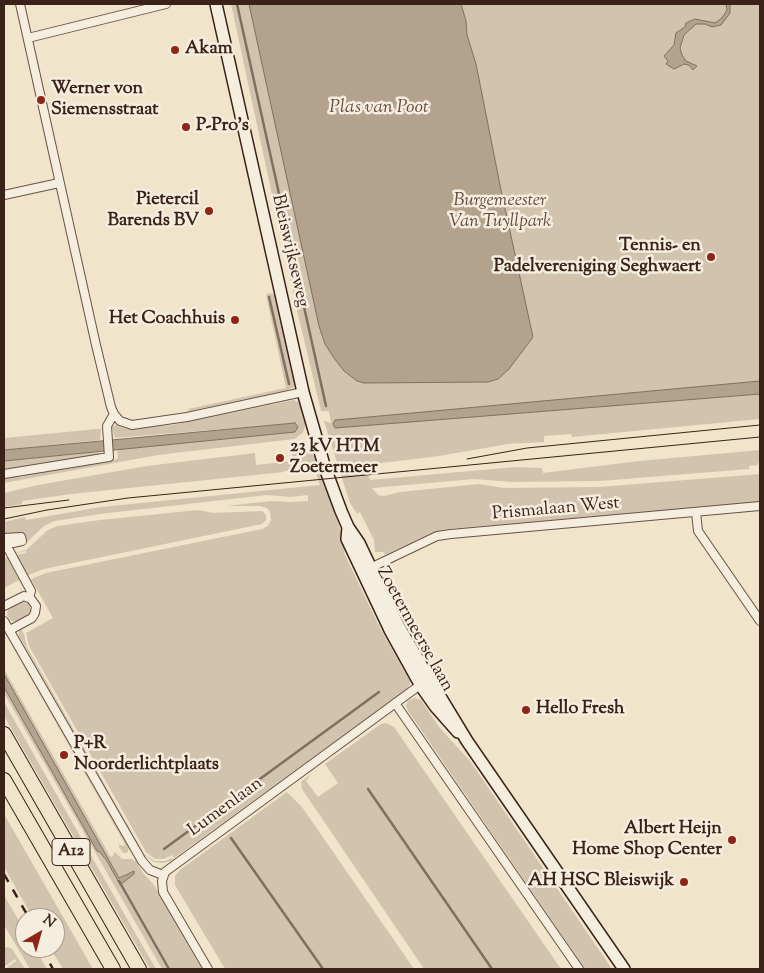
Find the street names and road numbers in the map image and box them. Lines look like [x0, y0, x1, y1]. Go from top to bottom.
street label: Bleiswijkseweg [266, 192, 312, 310]
street label: Prismalaan West [491, 494, 621, 526]
street label: Zoetermeerse laan [371, 564, 457, 696]
street label: Lumenlaan [184, 774, 268, 842]
road number: A12 [52, 839, 90, 866]

